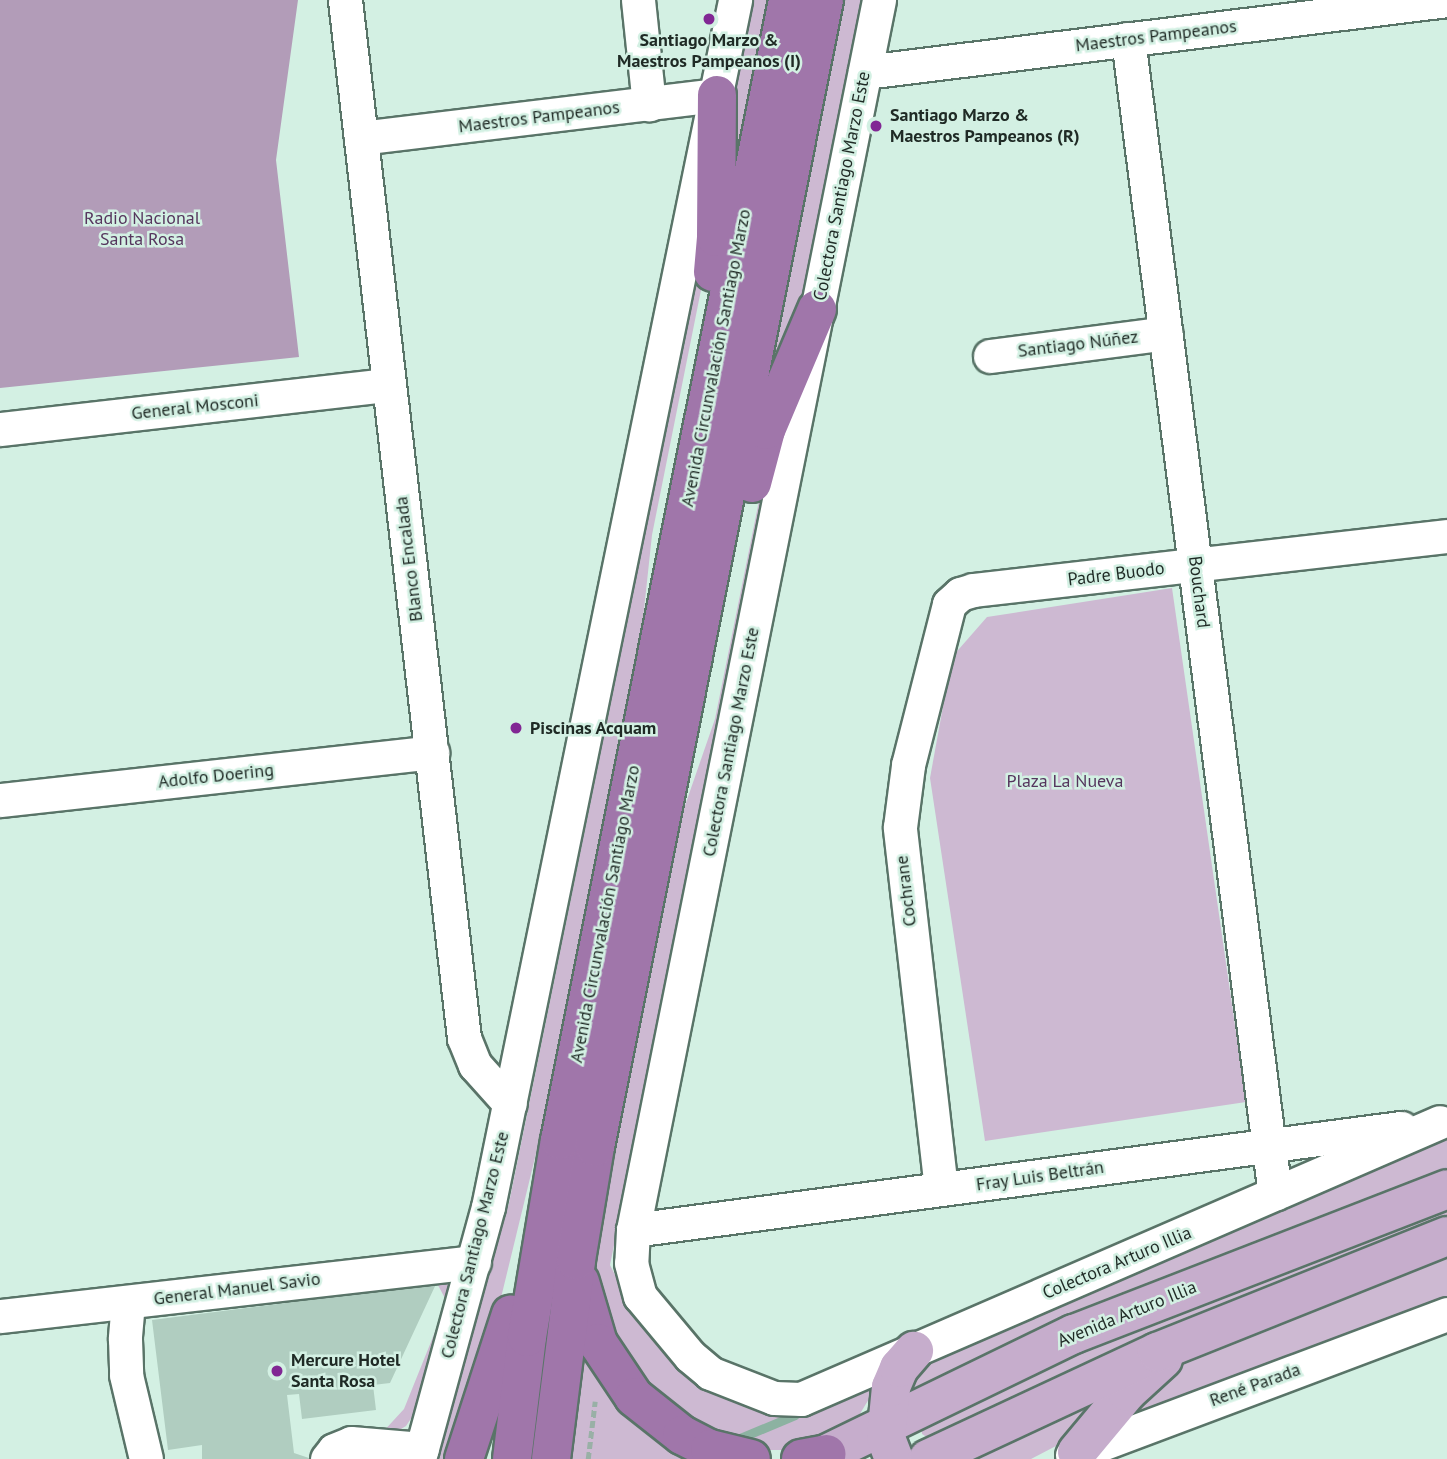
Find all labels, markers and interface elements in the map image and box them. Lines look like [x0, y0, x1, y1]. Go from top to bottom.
marker: Santiago Marzo & Maestros Pampeanos (I) [701, 11, 717, 27]
street label: Maestros Pampeanos [1074, 15, 1238, 57]
place label: Santiago Marzo & Maestros Pampeanos (I) [617, 30, 801, 72]
street label: Colectora Santiago Marzo Este [809, 70, 875, 302]
street label: Maestros Pampeanos [457, 96, 621, 138]
place label: Santiago Marzo & Maestros Pampeanos (R) [890, 105, 1080, 148]
marker: Santiago Marzo & Maestros Pampeanos (R) [868, 118, 884, 134]
street label: Avenida Circunvalación Santiago Marzo [677, 207, 755, 509]
park label: Radio Nacional Santa Rosa [84, 208, 200, 250]
street label: Santiago Núñez [1017, 326, 1139, 362]
street label: General Mosconi [130, 390, 260, 424]
street label: Blanco Encalada [391, 495, 427, 623]
street label: Bouchard [1184, 555, 1214, 629]
street label: Padre Buodo [1066, 557, 1166, 591]
street label: Colectora Santiago Marzo Este [698, 626, 764, 858]
place label: Piscinas Acquam [530, 717, 657, 739]
marker: Piscinas Acquam [508, 720, 524, 736]
street label: Adolfo Doering [157, 759, 275, 793]
street label: Avenida Circunvalación Santiago Marzo [566, 763, 644, 1065]
park label: Plaza La Nueva [1007, 770, 1123, 792]
street label: Cochrane [891, 854, 921, 928]
street label: Colectora Santiago Marzo Este [436, 1129, 514, 1361]
street label: Fray Luis Beltrán [974, 1156, 1106, 1196]
street label: Colectora Arturo Illia [1039, 1222, 1195, 1304]
street label: General Manuel Savio [152, 1268, 322, 1310]
street label: Avenida Arturo Illia [1054, 1276, 1200, 1352]
place label: Mercure Hotel Santa Rosa [291, 1350, 400, 1392]
street label: René Parada [1207, 1359, 1303, 1411]
marker: Mercure Hotel Santa Rosa [269, 1363, 285, 1379]

